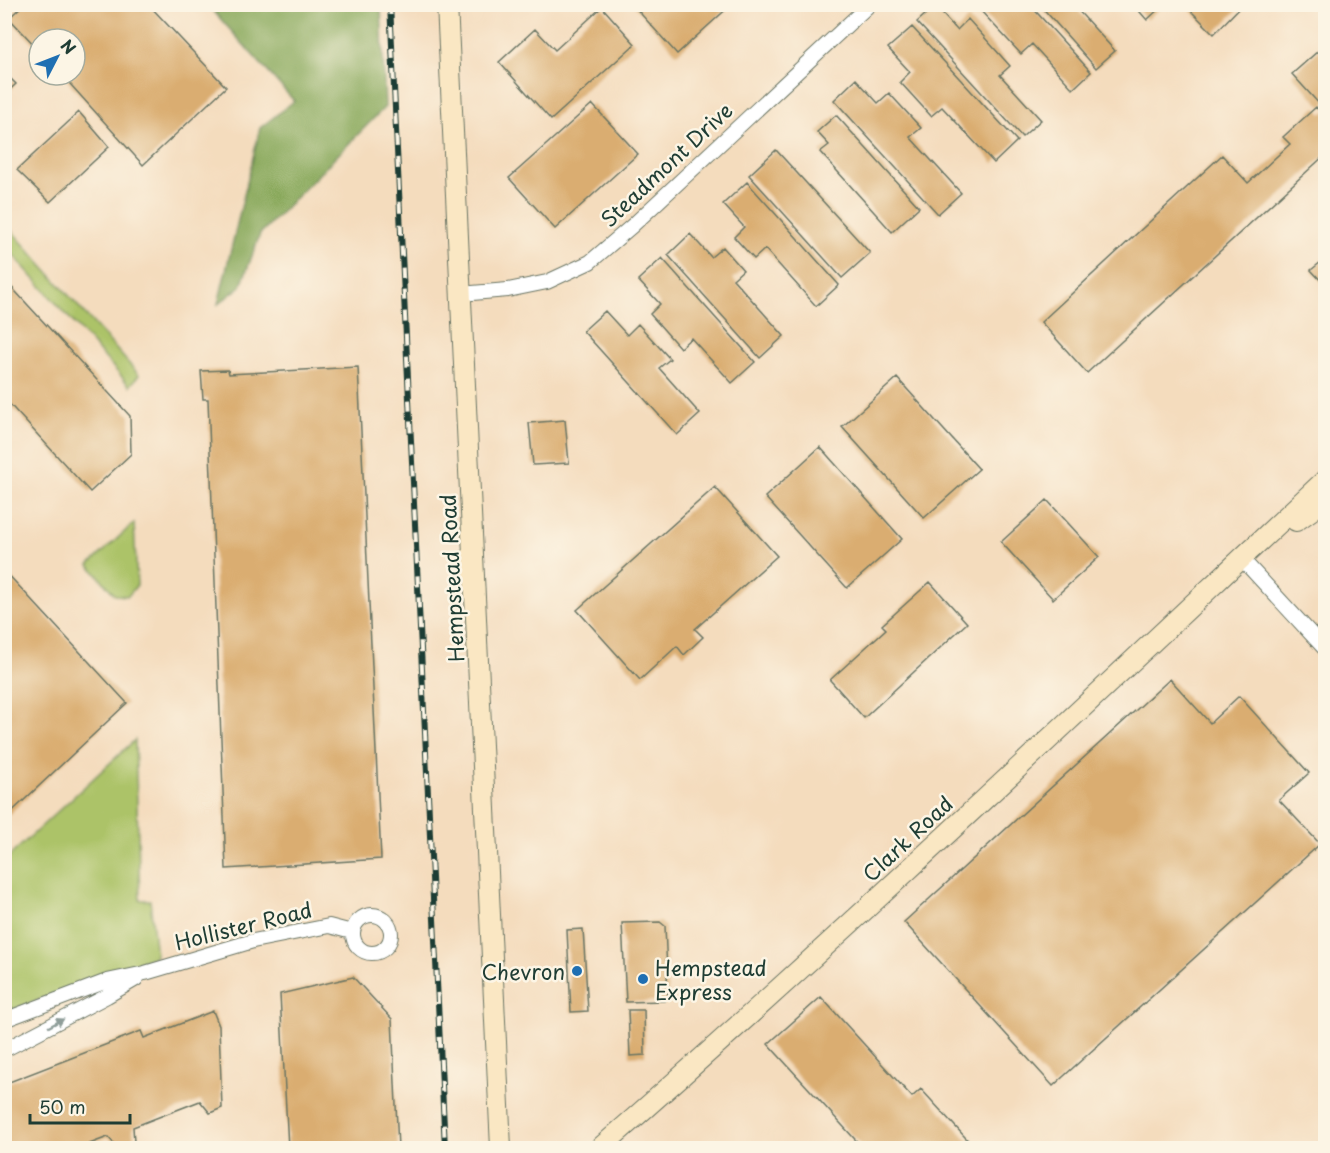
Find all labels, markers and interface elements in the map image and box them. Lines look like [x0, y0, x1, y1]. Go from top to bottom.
north arrow [27, 27, 87, 87]
text: N [56, 34, 82, 59]
street label: Steadmont Drive [593, 94, 739, 234]
street label: Hempstead Road [431, 493, 471, 663]
street label: Clark Road [855, 788, 959, 888]
street label: Hollister Road [171, 892, 315, 958]
place label: Hempstead Express [655, 951, 767, 1007]
place label: Chevron [481, 955, 565, 987]
marker: Chevron [570, 964, 584, 978]
marker: Hempstead Express [636, 972, 650, 986]
one-way arrow [48, 1018, 65, 1028]
scale bar [30, 1087, 130, 1125]
text: 50 m [39, 1093, 86, 1120]

